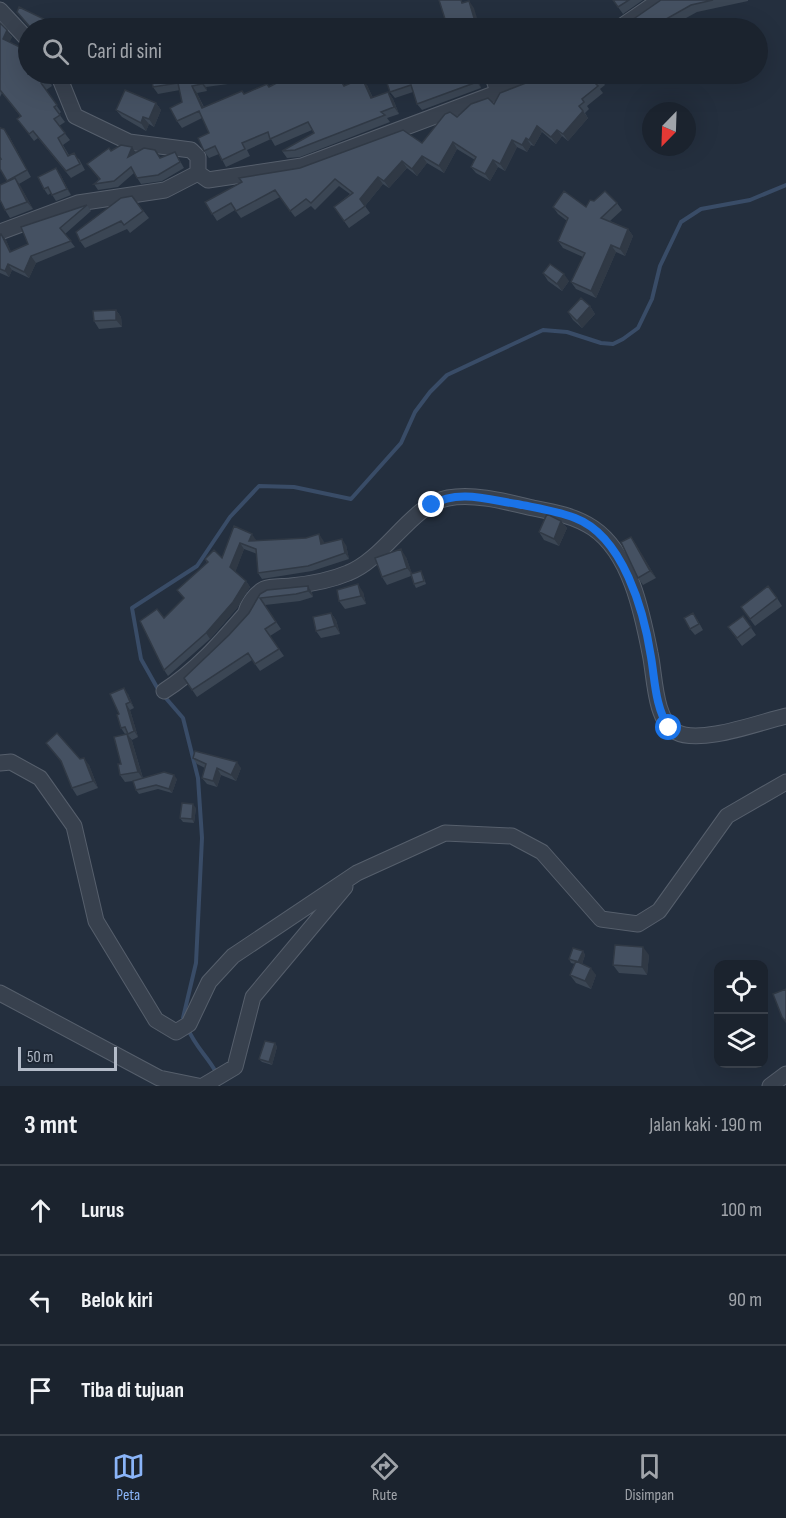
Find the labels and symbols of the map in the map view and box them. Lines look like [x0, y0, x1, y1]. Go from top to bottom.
north arrow [642, 102, 696, 156]
route end [418, 491, 444, 517]
route start [655, 714, 681, 740]
scale bar [18, 1044, 117, 1072]

